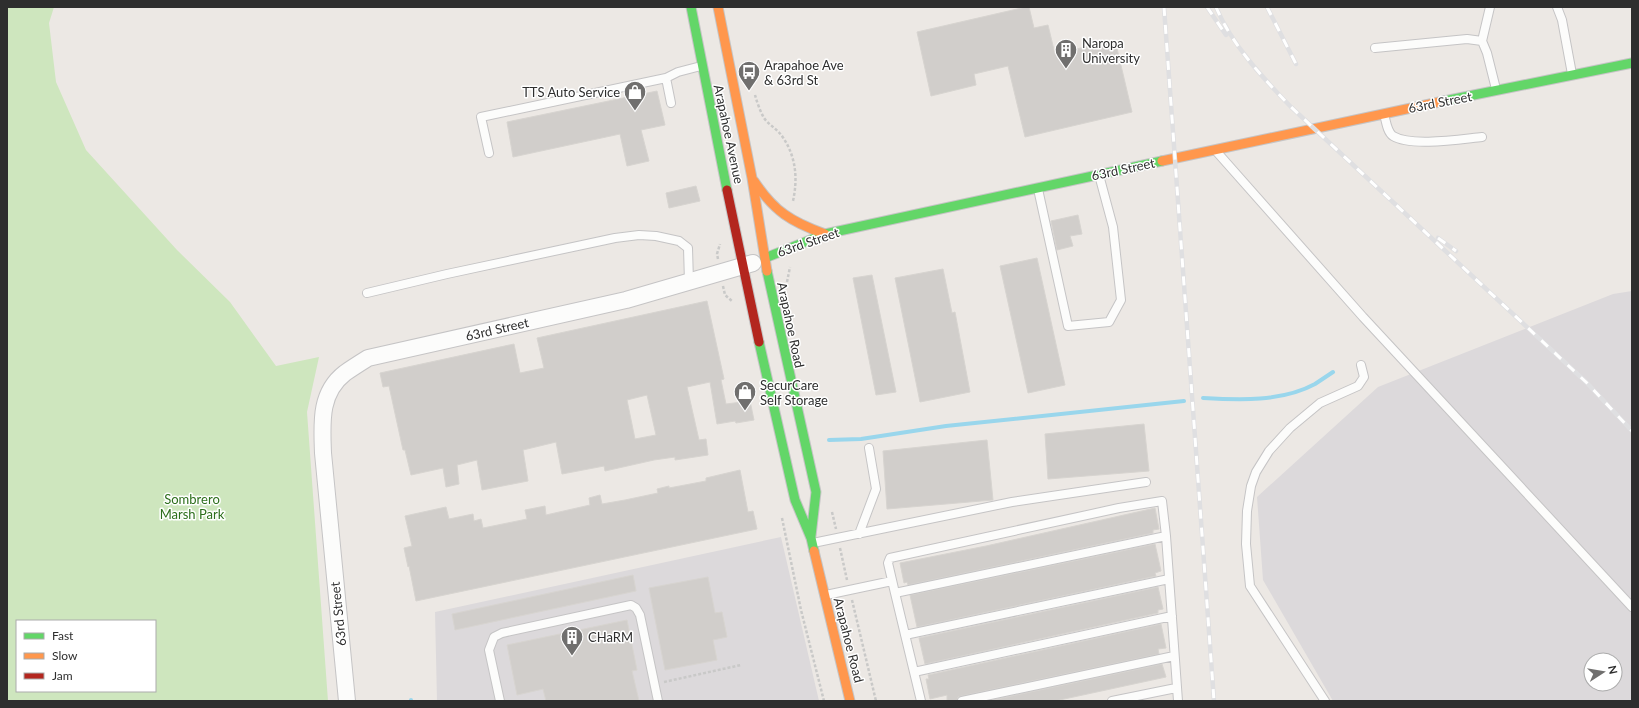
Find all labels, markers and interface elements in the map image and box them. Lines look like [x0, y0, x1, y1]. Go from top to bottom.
place label: Naropa University [1082, 35, 1140, 66]
building icon: Naropa University [1053, 37, 1079, 70]
place label: Arapahoe Ave & 63rd St [764, 57, 844, 88]
bus stop icon: Arapahoe Ave & 63rd St [736, 59, 762, 92]
shop icon: TTS Auto Service [622, 79, 648, 112]
street label: Arapahoe Avenue [711, 83, 747, 185]
place label: TTS Auto Service [522, 84, 620, 100]
street label: 63rd Street [1407, 88, 1473, 116]
street label: 63rd Street [1090, 154, 1156, 184]
street label: 63rd Street [775, 224, 841, 260]
street label: Arapahoe Road [774, 281, 808, 369]
street label: 63rd Street [464, 314, 530, 344]
place label: SecurCare Self Storage [760, 377, 828, 408]
shop icon: SecurCare Self Storage [732, 379, 758, 412]
park label: Sombrero Marsh Park [160, 491, 225, 522]
street label: 63rd Street [327, 581, 349, 647]
street label: Arapahoe Road [831, 596, 867, 684]
legend [16, 620, 156, 692]
building icon: CHaRM [559, 624, 585, 657]
text: Fast [52, 628, 74, 643]
place label: CHaRM [588, 629, 633, 645]
text: Slow [52, 648, 78, 663]
north arrow [1583, 652, 1623, 692]
text: N [1606, 664, 1621, 675]
text: Jam [52, 668, 73, 683]

